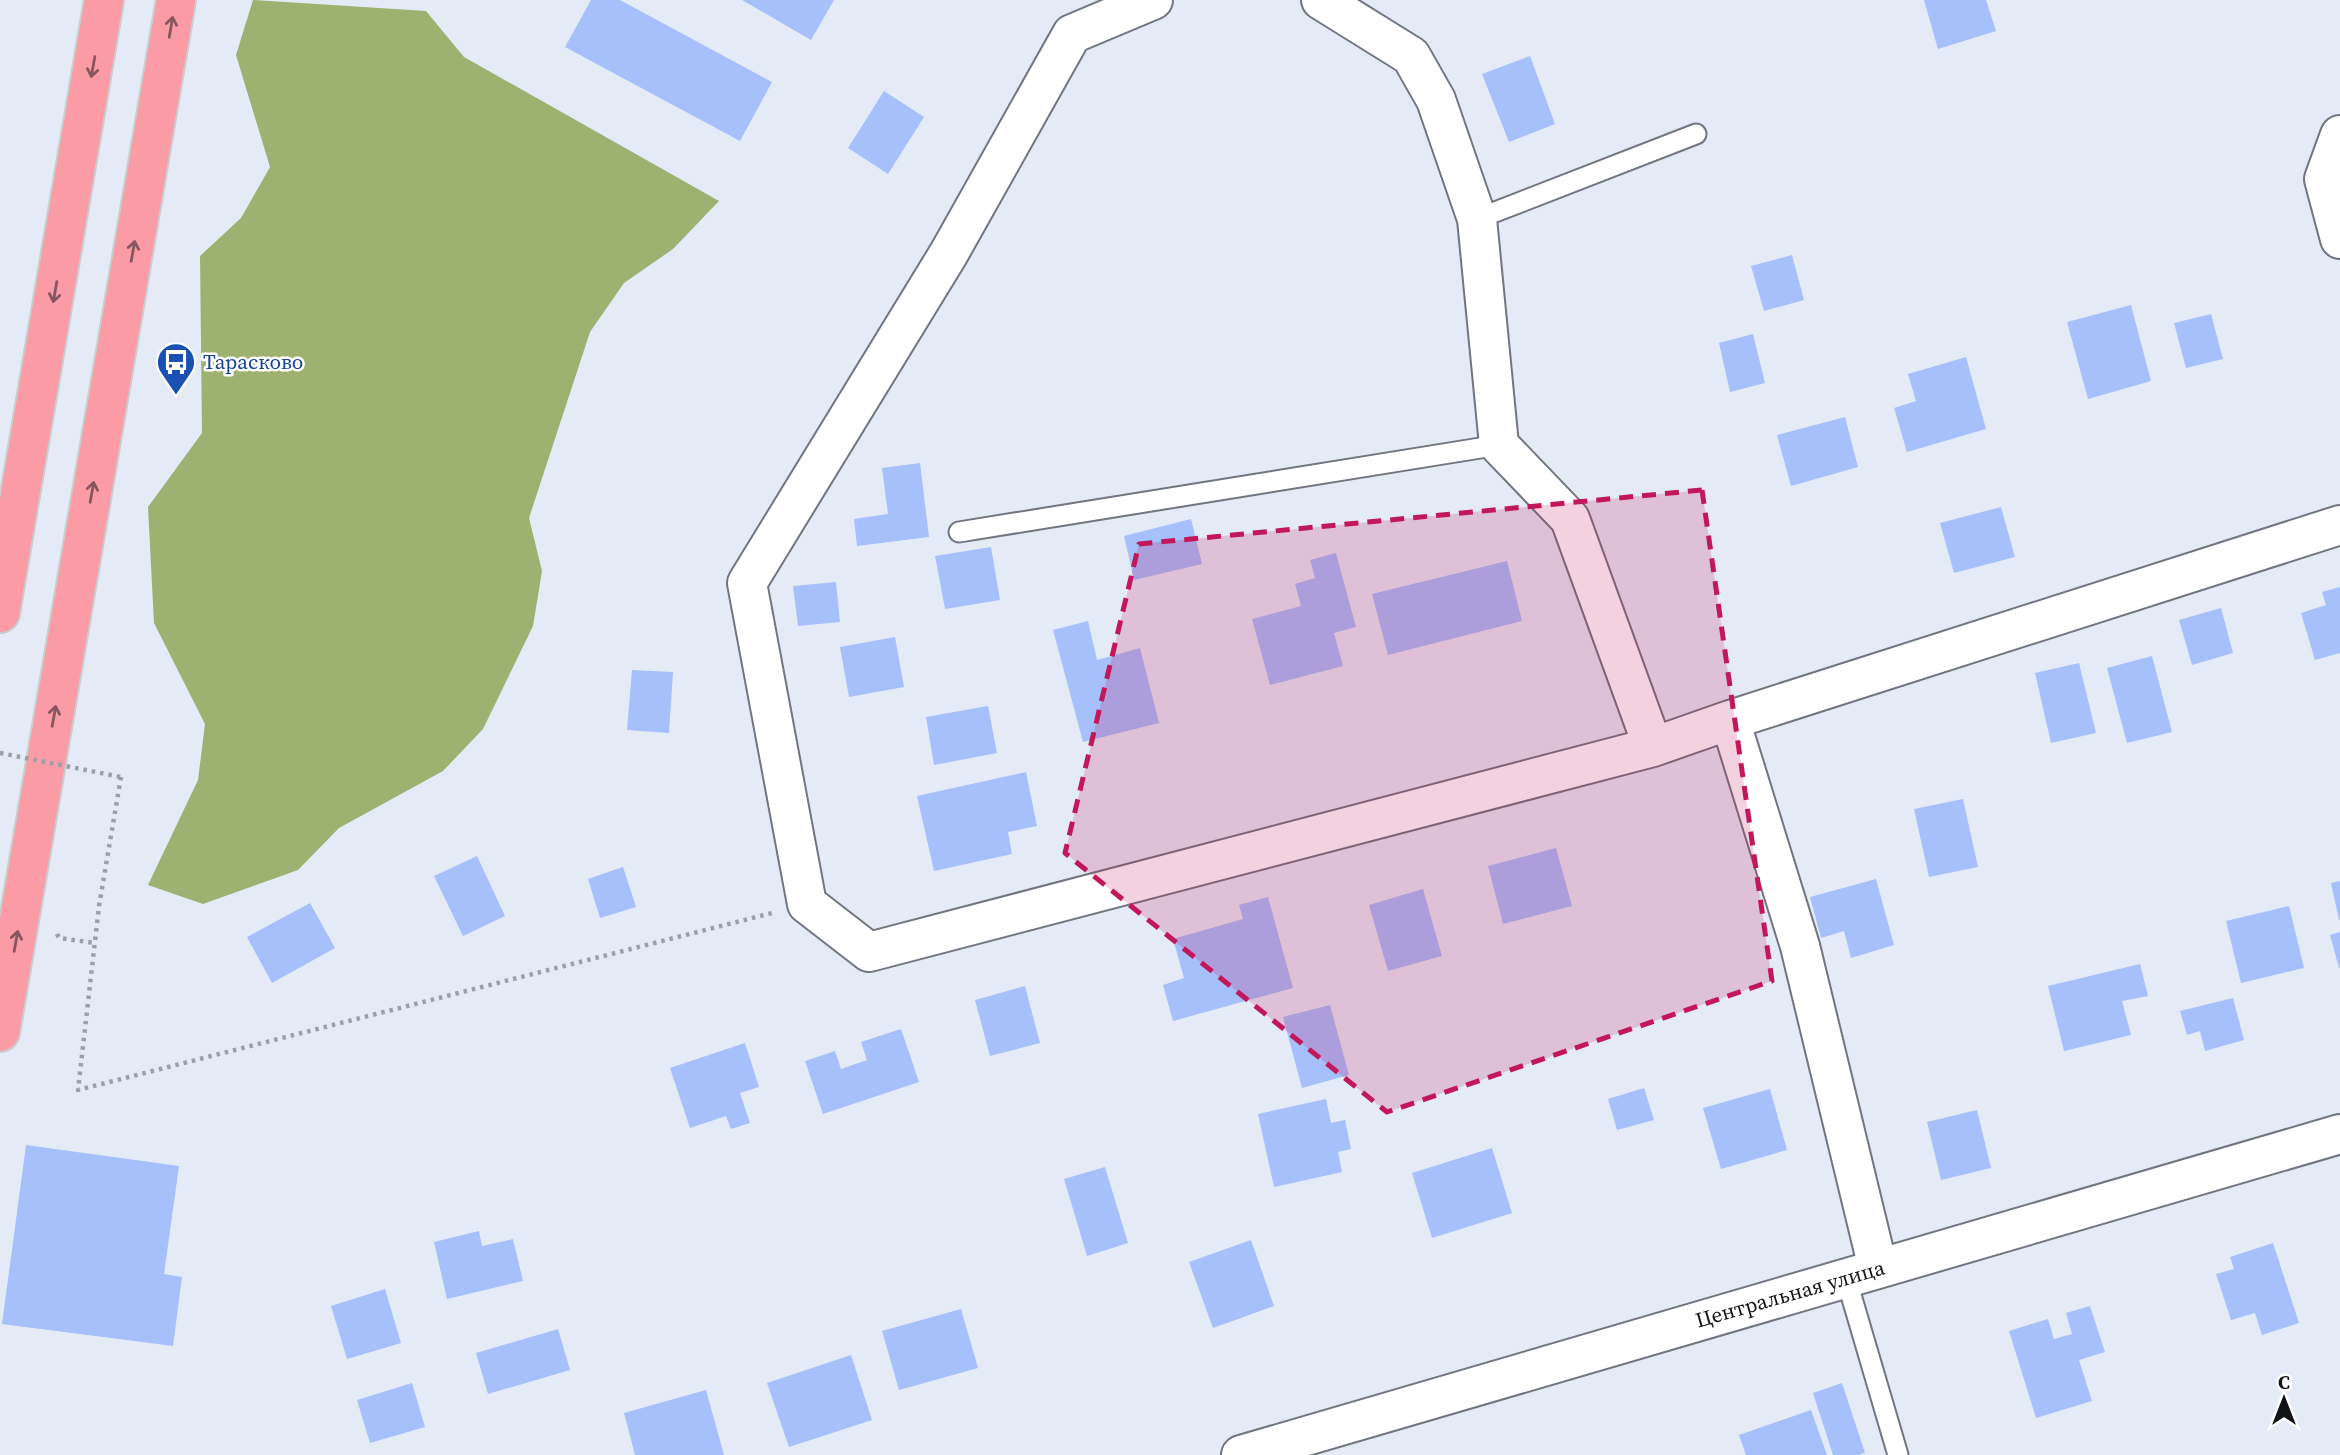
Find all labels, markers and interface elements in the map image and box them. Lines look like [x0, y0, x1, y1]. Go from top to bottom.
one-way arrow [165, 16, 178, 39]
one-way arrow [85, 55, 99, 78]
one-way arrow [127, 240, 140, 263]
one-way arrow [48, 280, 61, 303]
bus stop icon: Тарасково [155, 341, 197, 396]
place label: Тарасково [203, 347, 303, 376]
one-way arrow [86, 481, 99, 504]
one-way arrow [48, 706, 61, 728]
one-way arrow [10, 930, 23, 953]
street label: Центральная улица [1692, 1253, 1888, 1334]
north arrow [2249, 1364, 2319, 1434]
text: С [2278, 1369, 2290, 1395]

